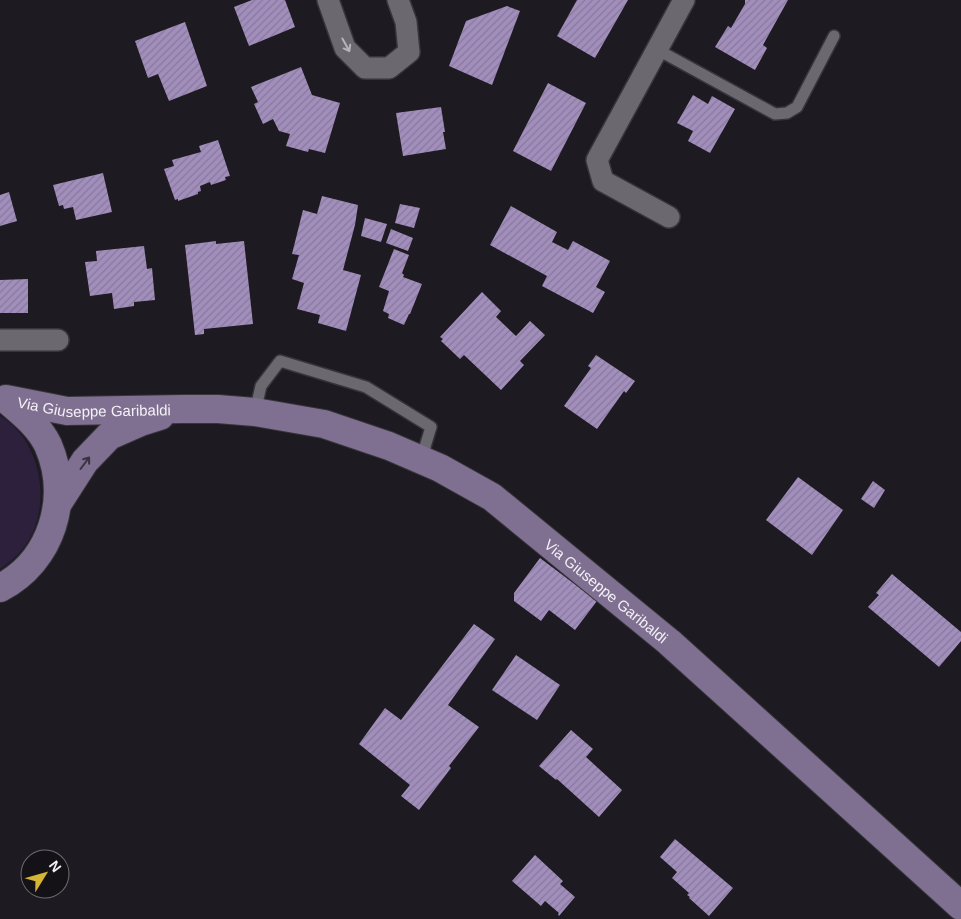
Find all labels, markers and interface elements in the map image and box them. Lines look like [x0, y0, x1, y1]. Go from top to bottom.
one-way arrow [341, 38, 351, 52]
street label: Via Giuseppe Garibaldi [16, 393, 171, 420]
one-way arrow [80, 456, 90, 470]
street label: Via Giuseppe Garibaldi [541, 535, 671, 646]
north arrow [20, 849, 70, 899]
text: N [46, 857, 65, 875]

